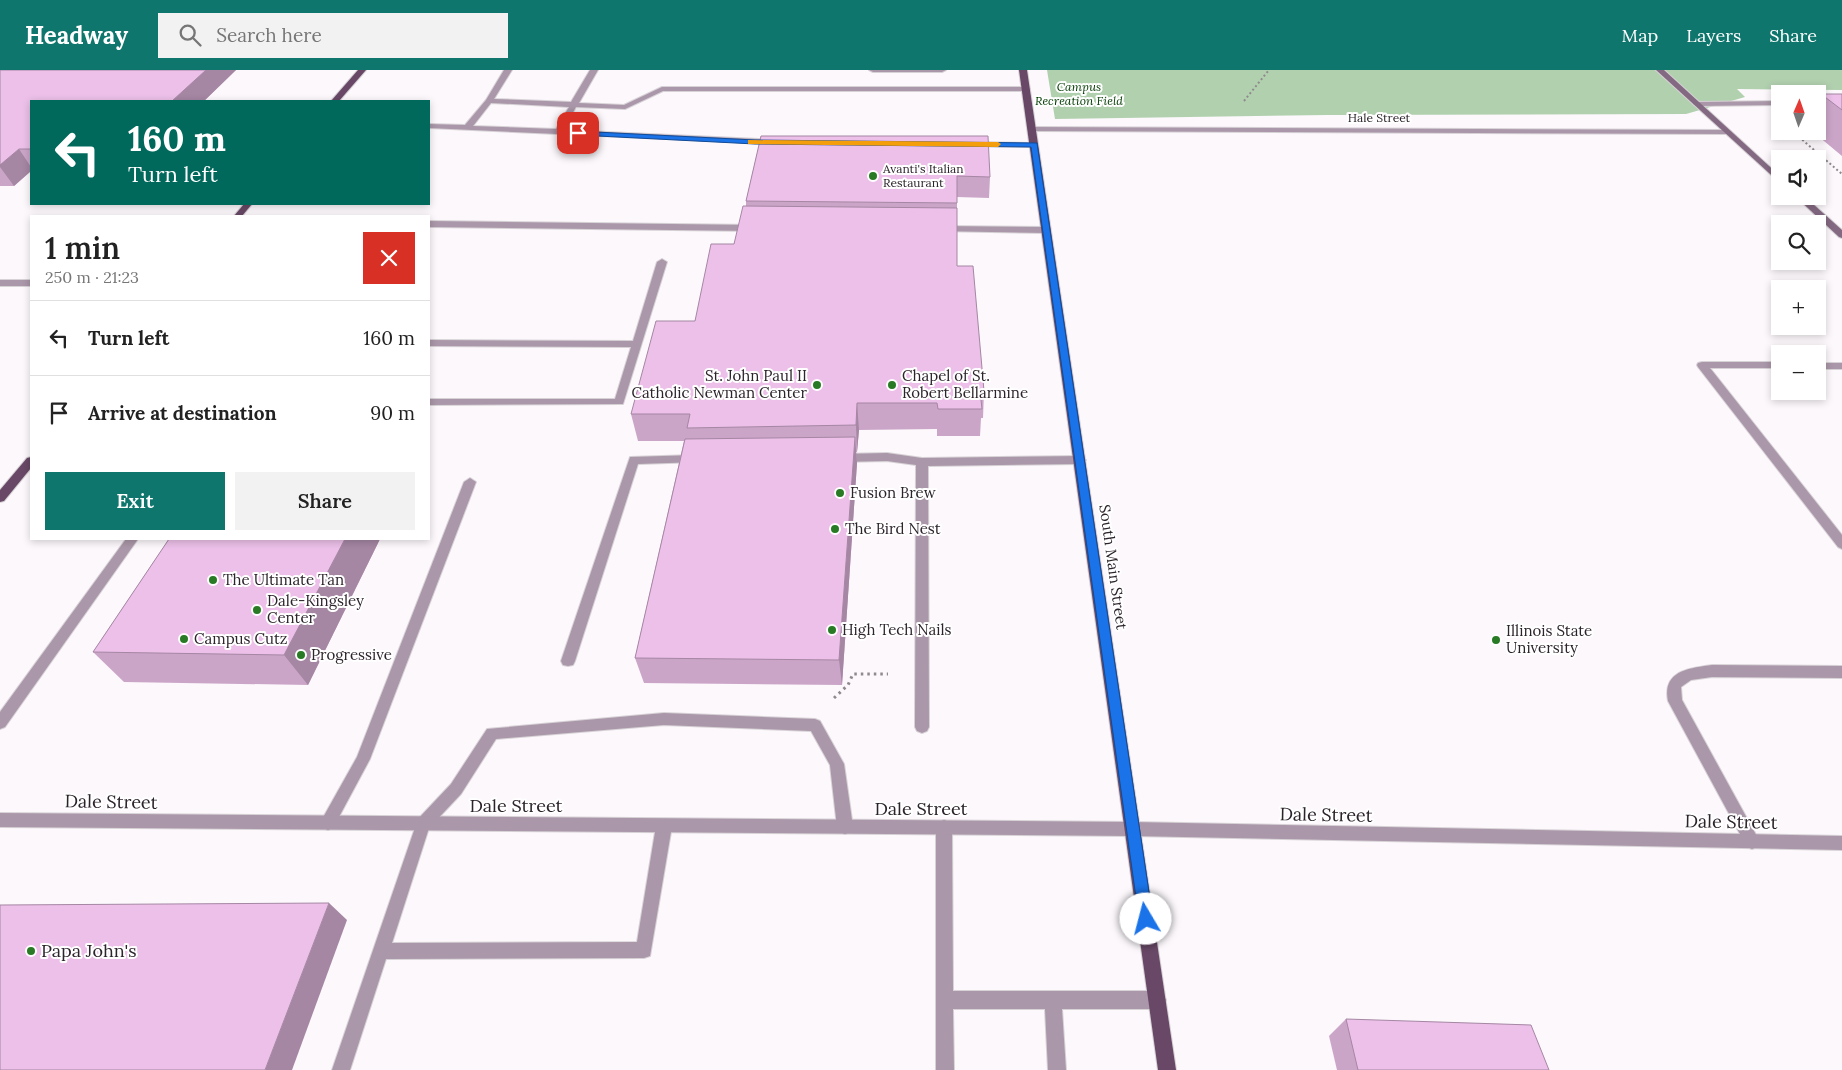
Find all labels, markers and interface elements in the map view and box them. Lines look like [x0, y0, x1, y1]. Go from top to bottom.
search box [158, 13, 508, 58]
text: Headway [25, 20, 128, 51]
icon: search [176, 21, 204, 49]
text: Search here [216, 23, 322, 47]
text: Map [1622, 24, 1658, 47]
text: Layers [1686, 24, 1741, 47]
text: Share [1769, 24, 1817, 47]
park label: Campus Recreation Field [1035, 79, 1123, 108]
north arrow [1771, 85, 1826, 140]
map controls [1771, 85, 1826, 400]
street label: Hale Street [1348, 110, 1411, 125]
pin [557, 112, 599, 154]
text: 160 m [128, 116, 226, 161]
icon: arrive [564, 119, 592, 147]
icon: left [45, 120, 110, 185]
button: sound [1771, 150, 1826, 205]
text: Turn left [128, 160, 218, 188]
place label: Avanti's Italian Restaurant [882, 161, 964, 190]
marker: Avanti's Italian Restaurant [867, 170, 879, 182]
button: search [1771, 215, 1826, 270]
text: 1 min [45, 229, 120, 267]
button: close [363, 232, 415, 284]
text: 250 m · 21:23 [45, 267, 139, 287]
button: + [1771, 280, 1826, 335]
icon: left [45, 324, 73, 352]
text: Turn left [88, 326, 169, 350]
text: 160 m [363, 326, 415, 350]
button: − [1771, 345, 1826, 400]
place label: St. John Paul II Catholic Newman Center [632, 366, 807, 402]
place label: Chapel of St. Robert Bellarmine [902, 366, 1028, 402]
marker: St. John Paul II Catholic Newman Center [811, 379, 823, 391]
marker: Chapel of St. Robert Bellarmine [886, 379, 898, 391]
icon: arrive [45, 399, 73, 427]
text: Arrive at destination [88, 401, 277, 425]
text: 90 m [370, 401, 415, 425]
button: Exit [45, 472, 225, 530]
button: Share [235, 472, 415, 530]
place label: Fusion Brew [850, 483, 936, 502]
marker: Fusion Brew [834, 487, 846, 499]
street label: South Main Street [1095, 503, 1132, 631]
place label: The Bird Nest [845, 519, 941, 538]
marker: The Bird Nest [829, 523, 841, 535]
place label: The Ultimate Tan [223, 570, 344, 589]
marker: The Ultimate Tan [207, 574, 219, 586]
place label: Dale-Kingsley Center [267, 591, 364, 627]
marker: Dale-Kingsley Center [251, 604, 263, 616]
place label: High Tech Nails [842, 620, 952, 639]
place label: Illinois State University [1506, 621, 1592, 657]
marker: High Tech Nails [826, 624, 838, 636]
place label: Campus Cutz [194, 629, 287, 648]
marker: Campus Cutz [178, 633, 190, 645]
marker: Illinois State University [1490, 634, 1502, 646]
place label: Progressive [311, 645, 392, 664]
marker: Progressive [295, 649, 307, 661]
street label: Dale Street [64, 789, 158, 814]
street label: Dale Street [469, 794, 563, 817]
street label: Dale Street [874, 797, 968, 820]
street label: Dale Street [1279, 802, 1373, 827]
street label: Dale Street [1684, 809, 1778, 834]
position arrow [1119, 892, 1171, 944]
place label: Papa John's [41, 939, 137, 962]
marker: Papa John's [25, 945, 37, 957]

